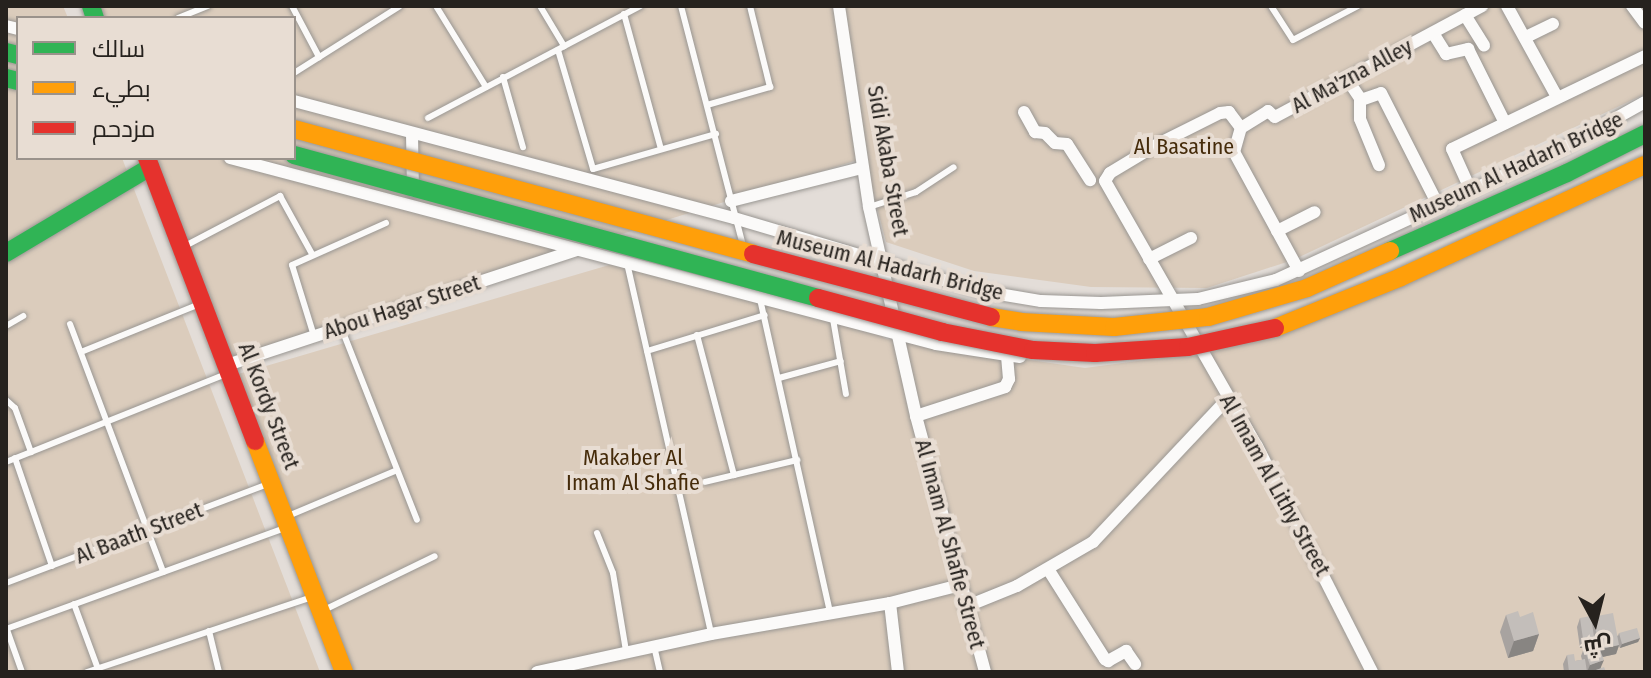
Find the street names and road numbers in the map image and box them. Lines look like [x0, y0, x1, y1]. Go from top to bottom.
street label: Al Ma'zna Alley [1287, 33, 1417, 119]
street label: Sidi Akaba Street [862, 83, 914, 239]
street label: Museum Al Hadarh Bridge [1405, 106, 1627, 228]
street label: Museum Al Hadarh Bridge [774, 224, 1006, 306]
street label: Abou Hagar Street [320, 269, 484, 345]
street label: Al Kordy Street [233, 339, 305, 473]
street label: Al Imam Al Lithy Street [1214, 390, 1336, 580]
street label: Al Imam Al Shafie Street [909, 436, 991, 652]
street label: Al Baath Street [72, 497, 206, 569]

